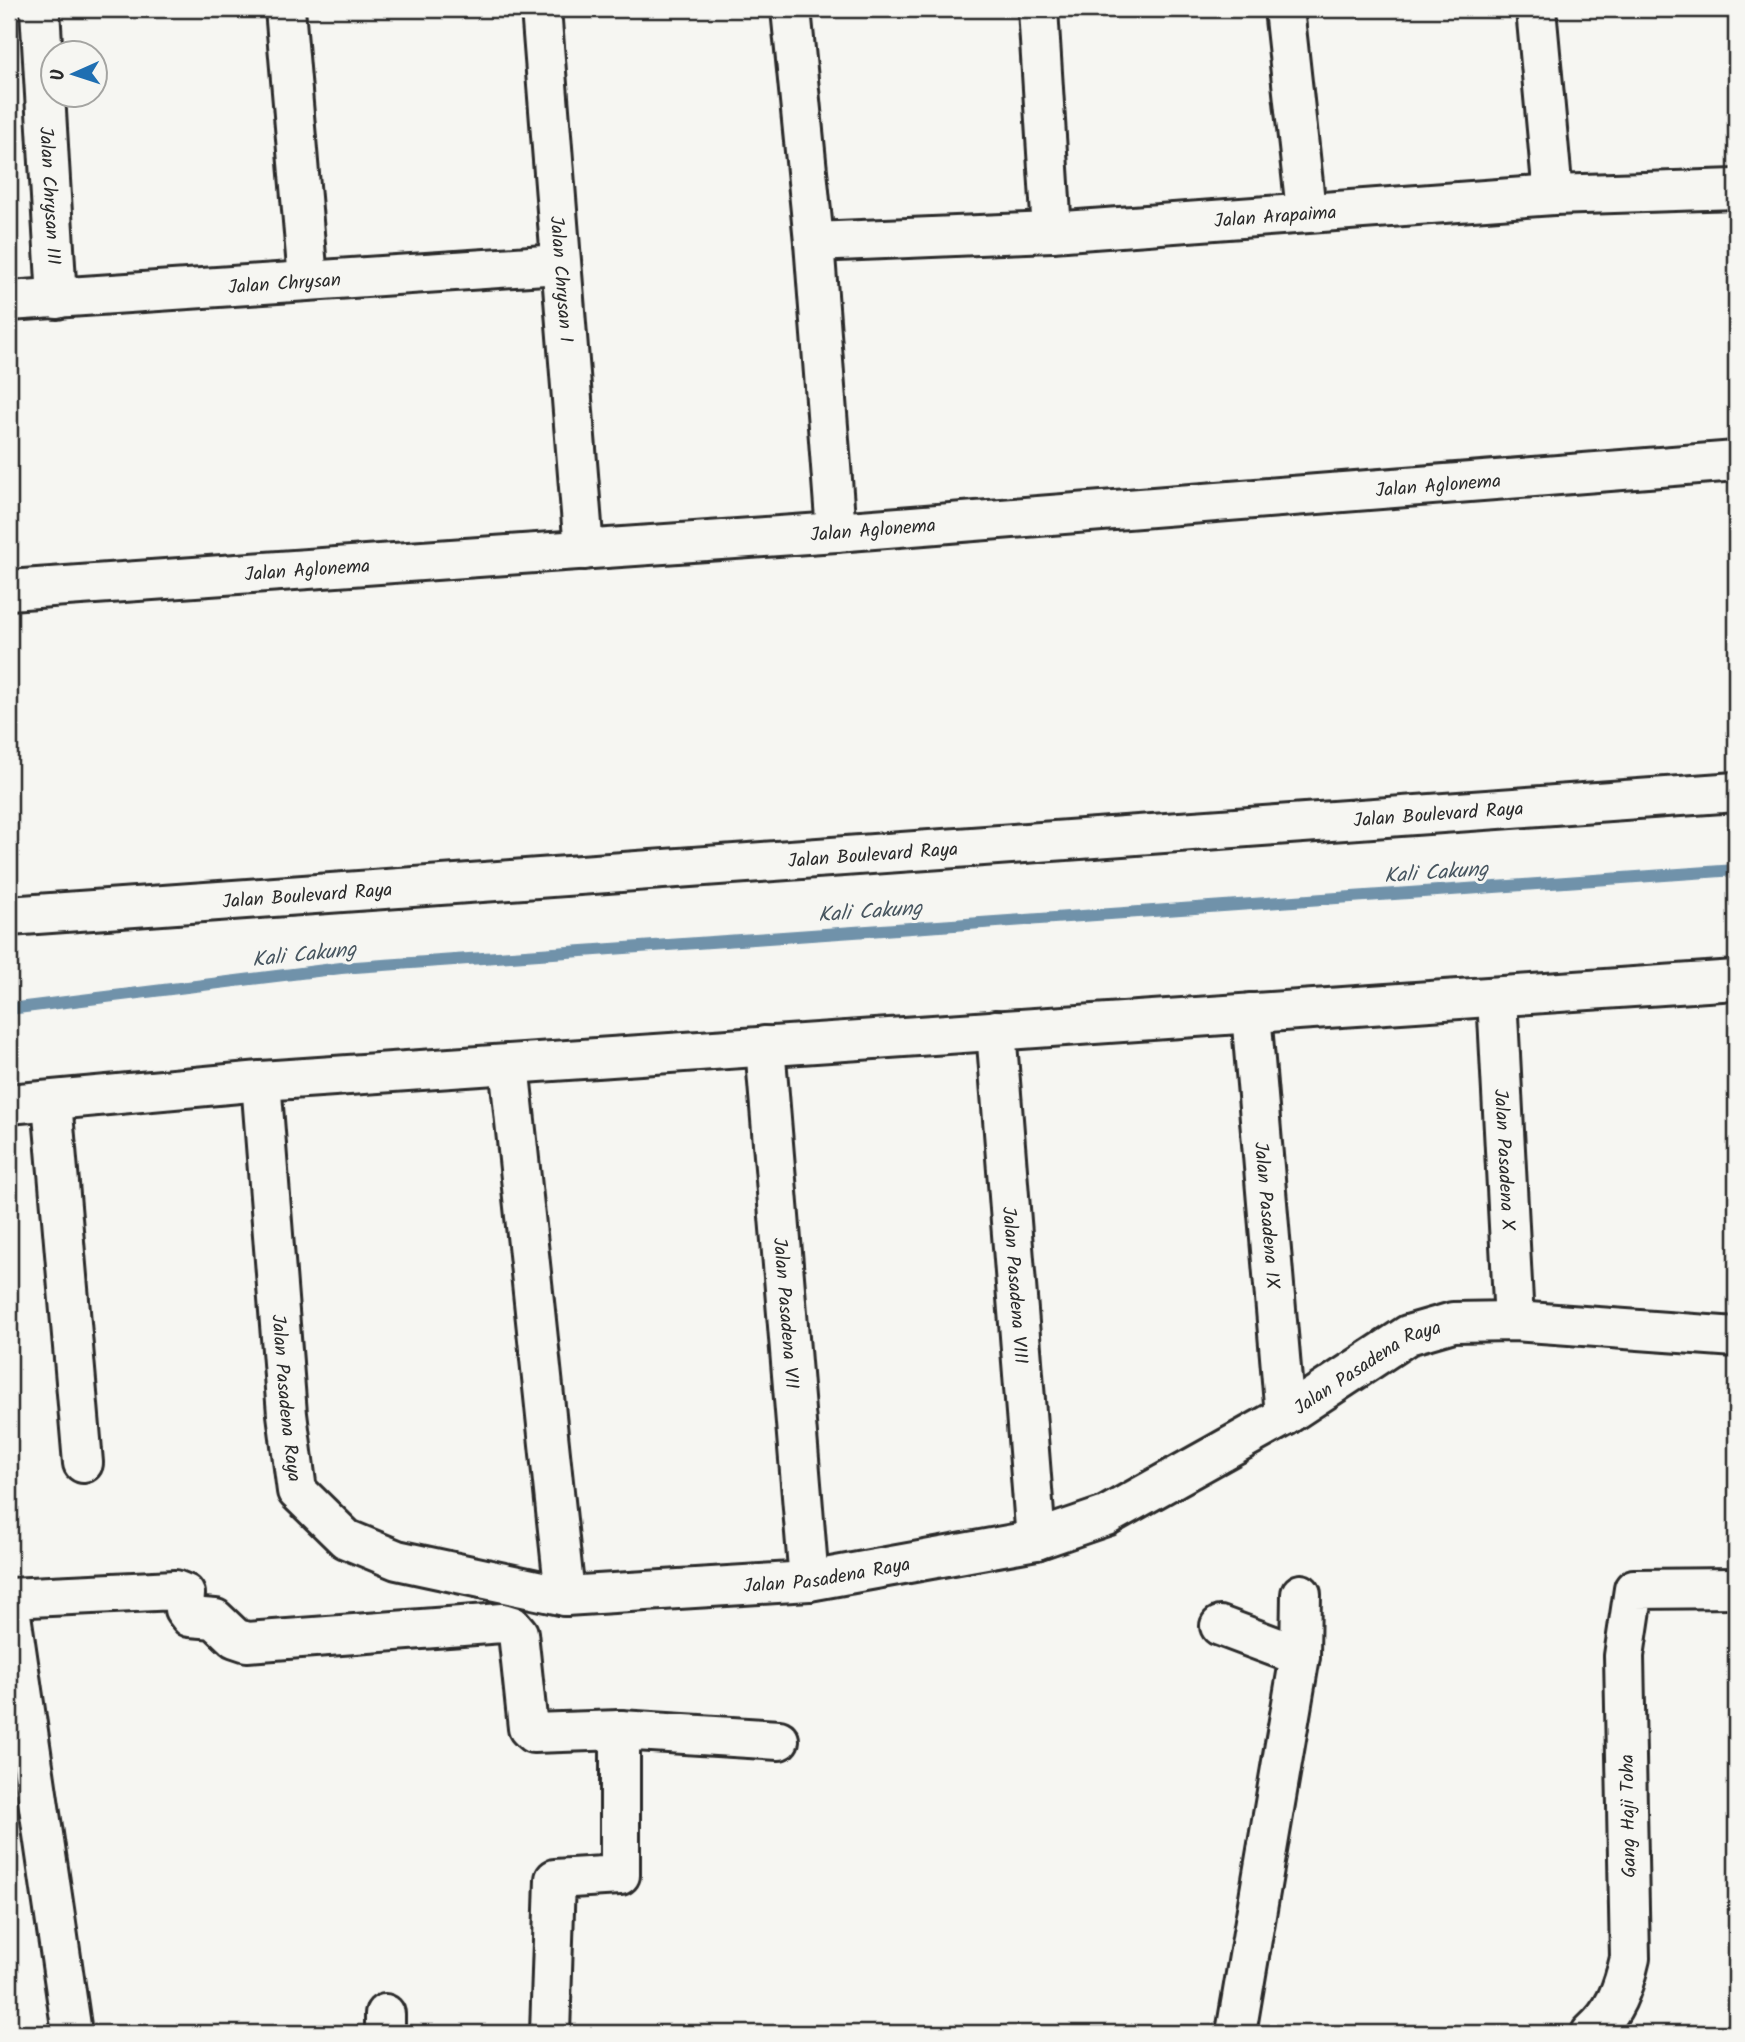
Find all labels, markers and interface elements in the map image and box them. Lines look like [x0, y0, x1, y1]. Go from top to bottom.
north arrow [38, 38, 108, 108]
text: U [44, 68, 74, 81]
street label: Jalan Chrysan III [30, 126, 68, 266]
street label: Jalan Arapaima [1213, 198, 1338, 237]
street label: Jalan Chrysan I [541, 215, 580, 344]
street label: Jalan Chrysan [227, 266, 342, 303]
street label: Jalan Aglonema [1374, 467, 1502, 506]
street label: Jalan Aglonema [809, 511, 937, 551]
street label: Jalan Aglonema [244, 552, 371, 590]
street label: Jalan Boulevard Raya [1352, 794, 1525, 836]
street label: Jalan Boulevard Raya [787, 835, 959, 877]
water label: Kali Cakung [1383, 853, 1490, 894]
street label: Jalan Boulevard Raya [221, 876, 393, 918]
water label: Kali Cakung [817, 892, 924, 933]
water label: Kali Cakung [251, 934, 359, 977]
street label: Jalan Pasadena X [1485, 1088, 1522, 1232]
street label: Jalan Pasadena IX [1245, 1140, 1287, 1291]
street label: Jalan Pasadena VIII [993, 1205, 1035, 1365]
street label: Jalan Pasadena VII [764, 1236, 806, 1390]
street label: Jalan Pasadena Raya [262, 1313, 309, 1484]
street label: Jalan Pasadena Raya [1288, 1313, 1445, 1423]
street label: Jalan Pasadena Raya [743, 1550, 913, 1602]
street label: Gang Haji Toha [1613, 1754, 1645, 1878]

